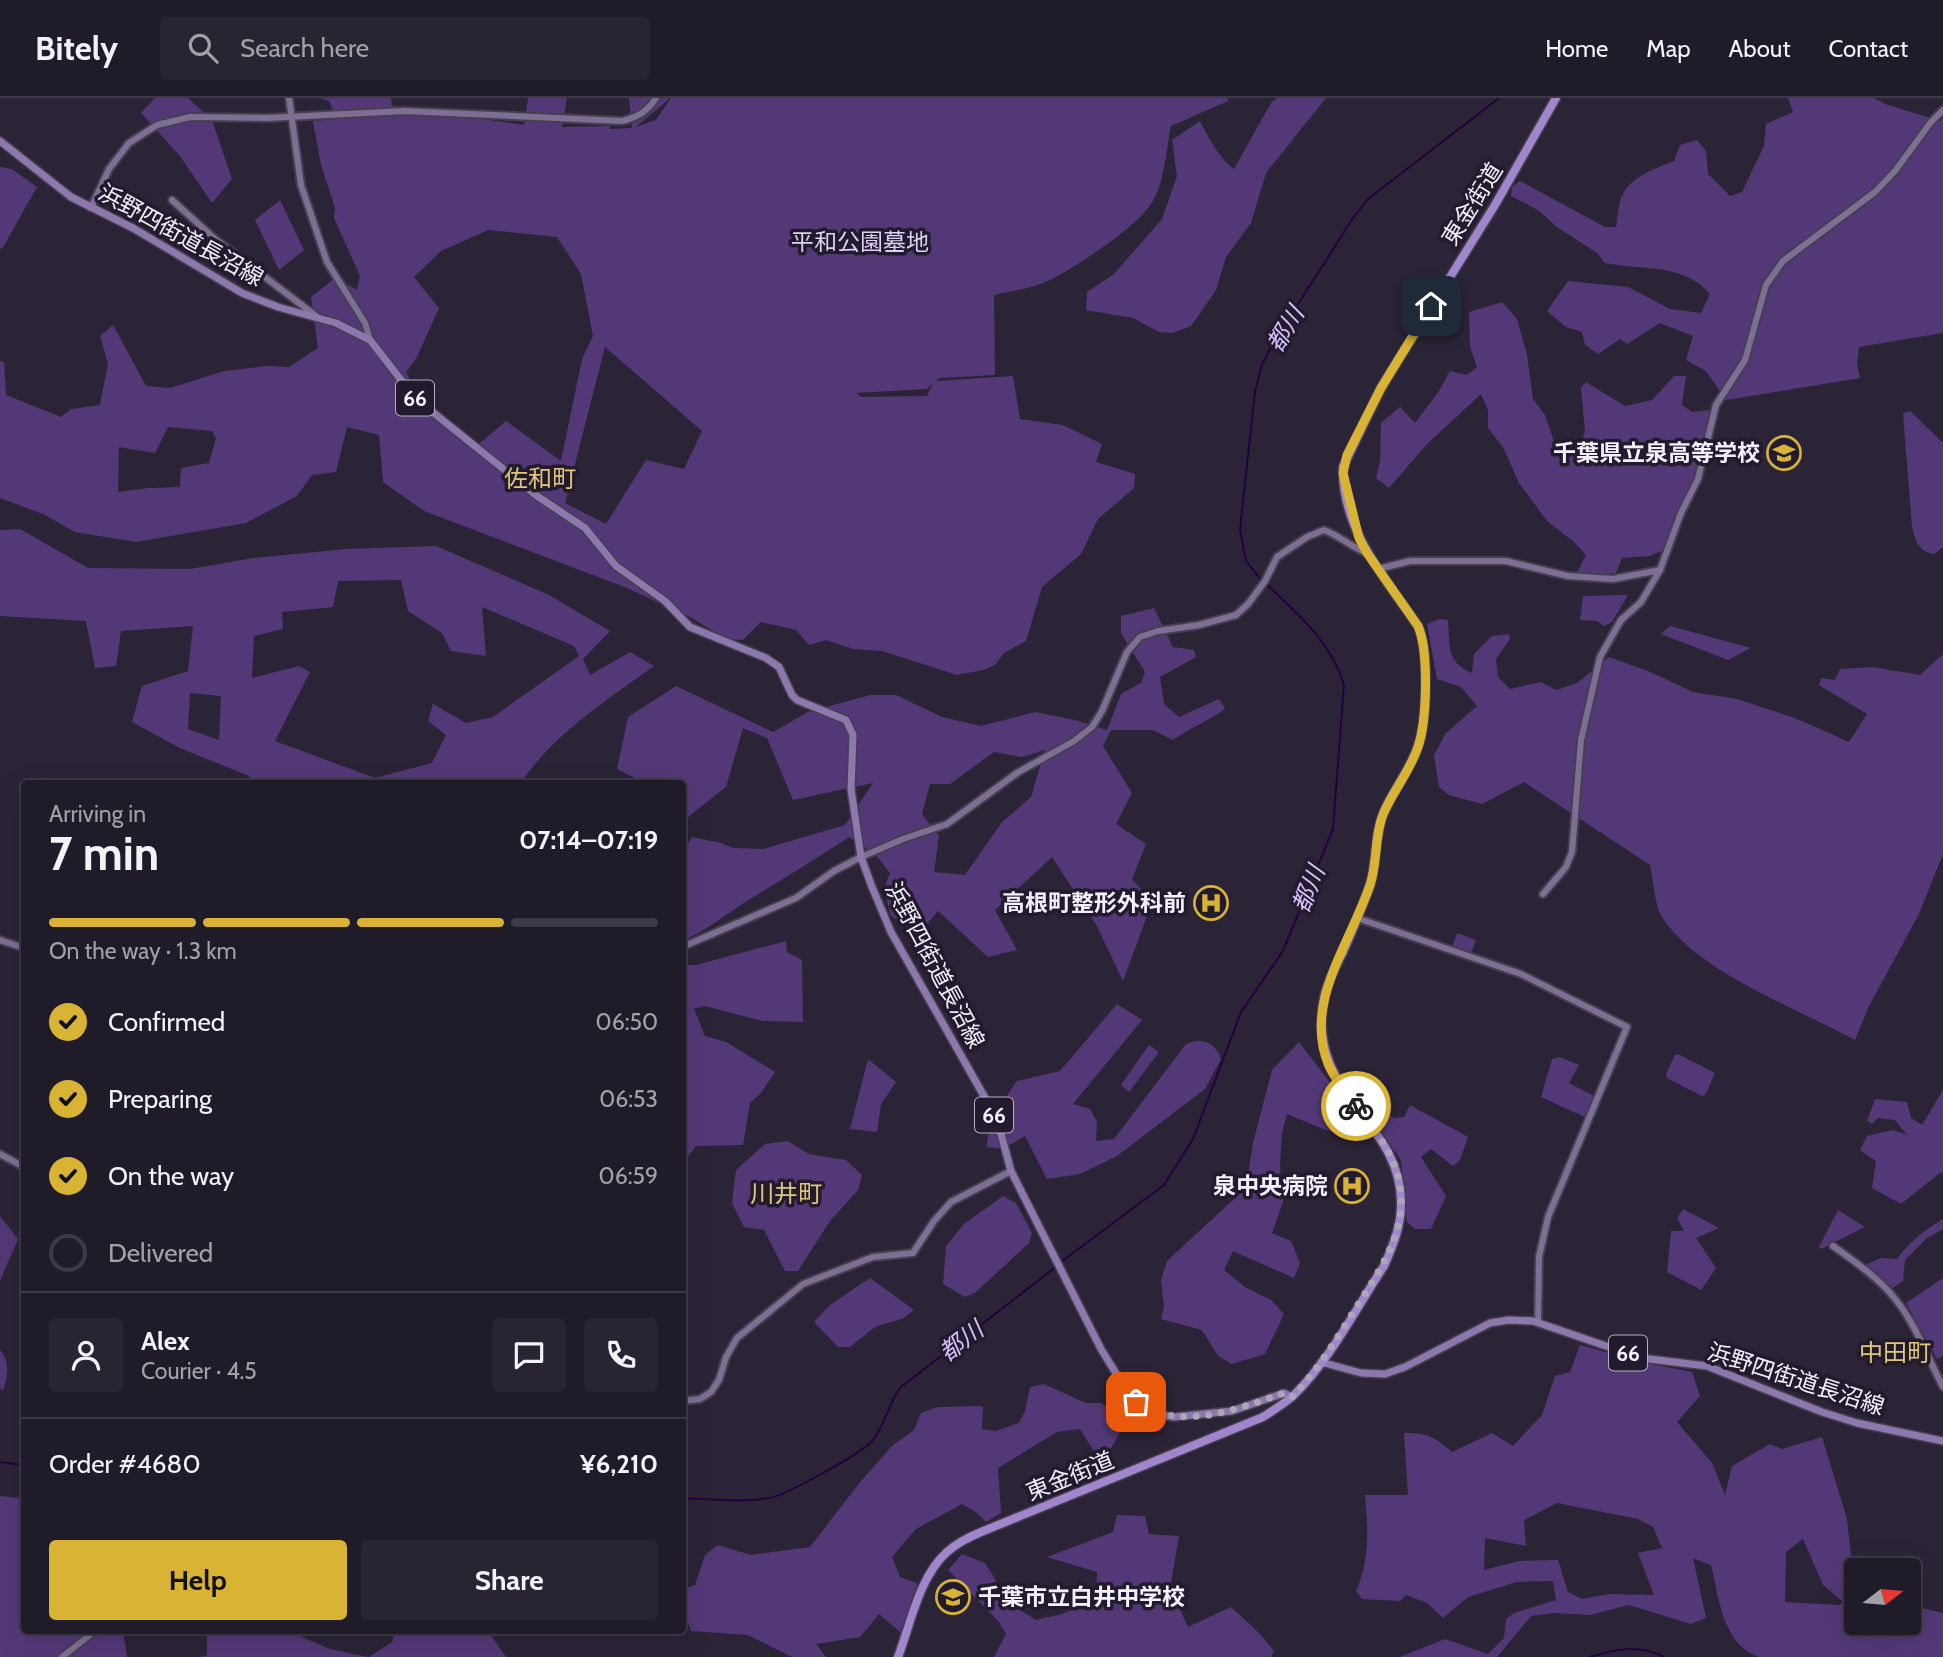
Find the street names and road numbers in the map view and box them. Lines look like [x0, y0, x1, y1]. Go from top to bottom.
street label: 東金街道 [1436, 158, 1508, 250]
street label: 浜野四街道長沼線 [94, 178, 268, 292]
road number: 66 [396, 380, 434, 416]
street label: 浜野四街道長沼線 [879, 877, 991, 1053]
road number: 66 [975, 1098, 1013, 1132]
road number: 66 [1609, 1336, 1647, 1370]
street label: 浜野四街道長沼線 [1704, 1337, 1888, 1421]
street label: 東金街道 [1022, 1446, 1118, 1506]

